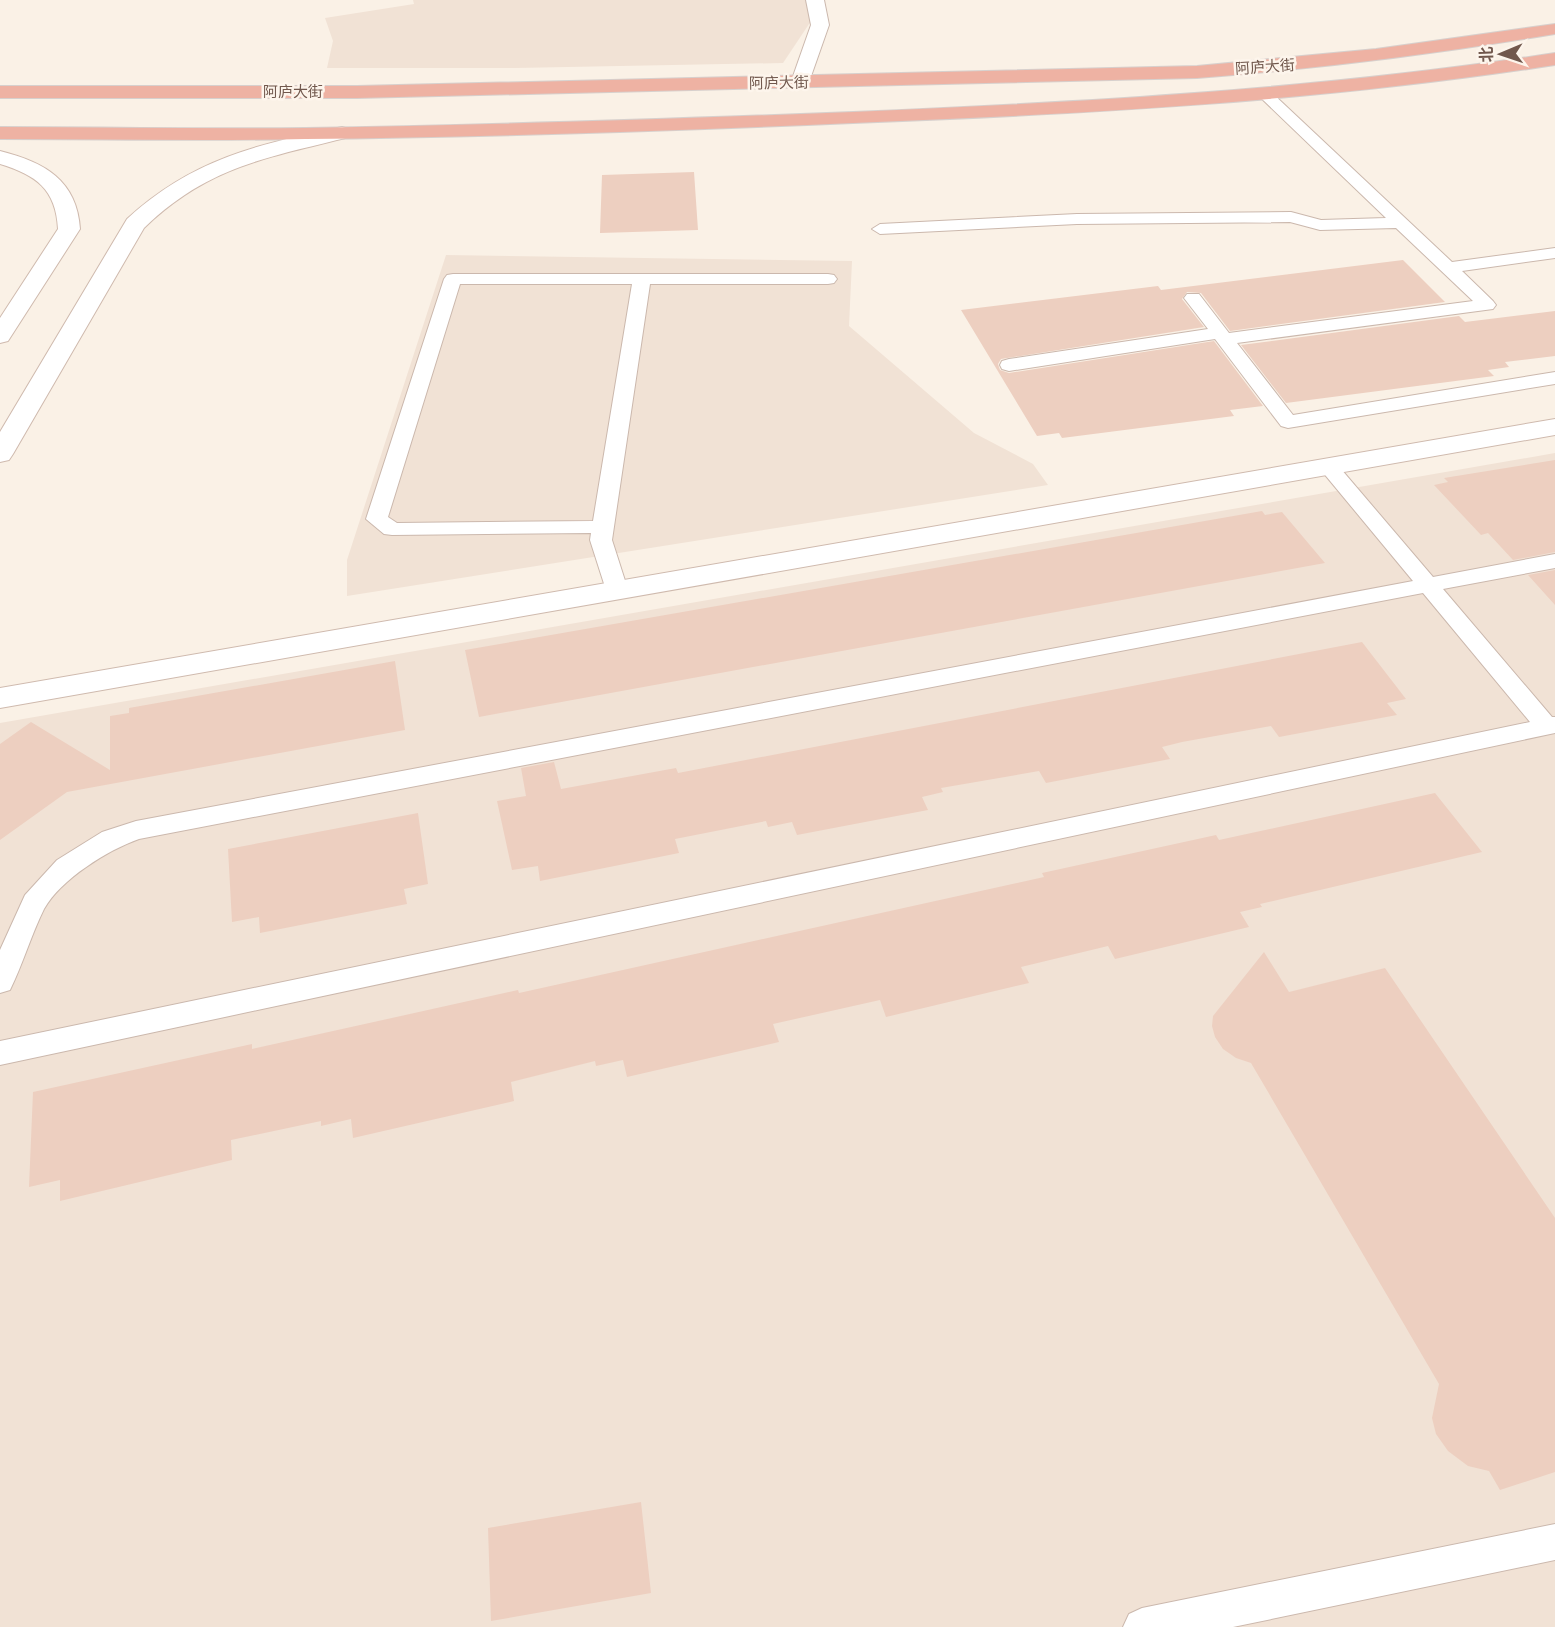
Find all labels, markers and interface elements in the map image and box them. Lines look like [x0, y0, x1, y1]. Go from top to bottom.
north arrow [1471, 24, 1531, 84]
text: 北 [1477, 46, 1496, 63]
street label: 阿庐大街 [1234, 56, 1296, 78]
street label: 阿庐大街 [749, 73, 809, 93]
street label: 阿庐大街 [263, 83, 323, 101]

